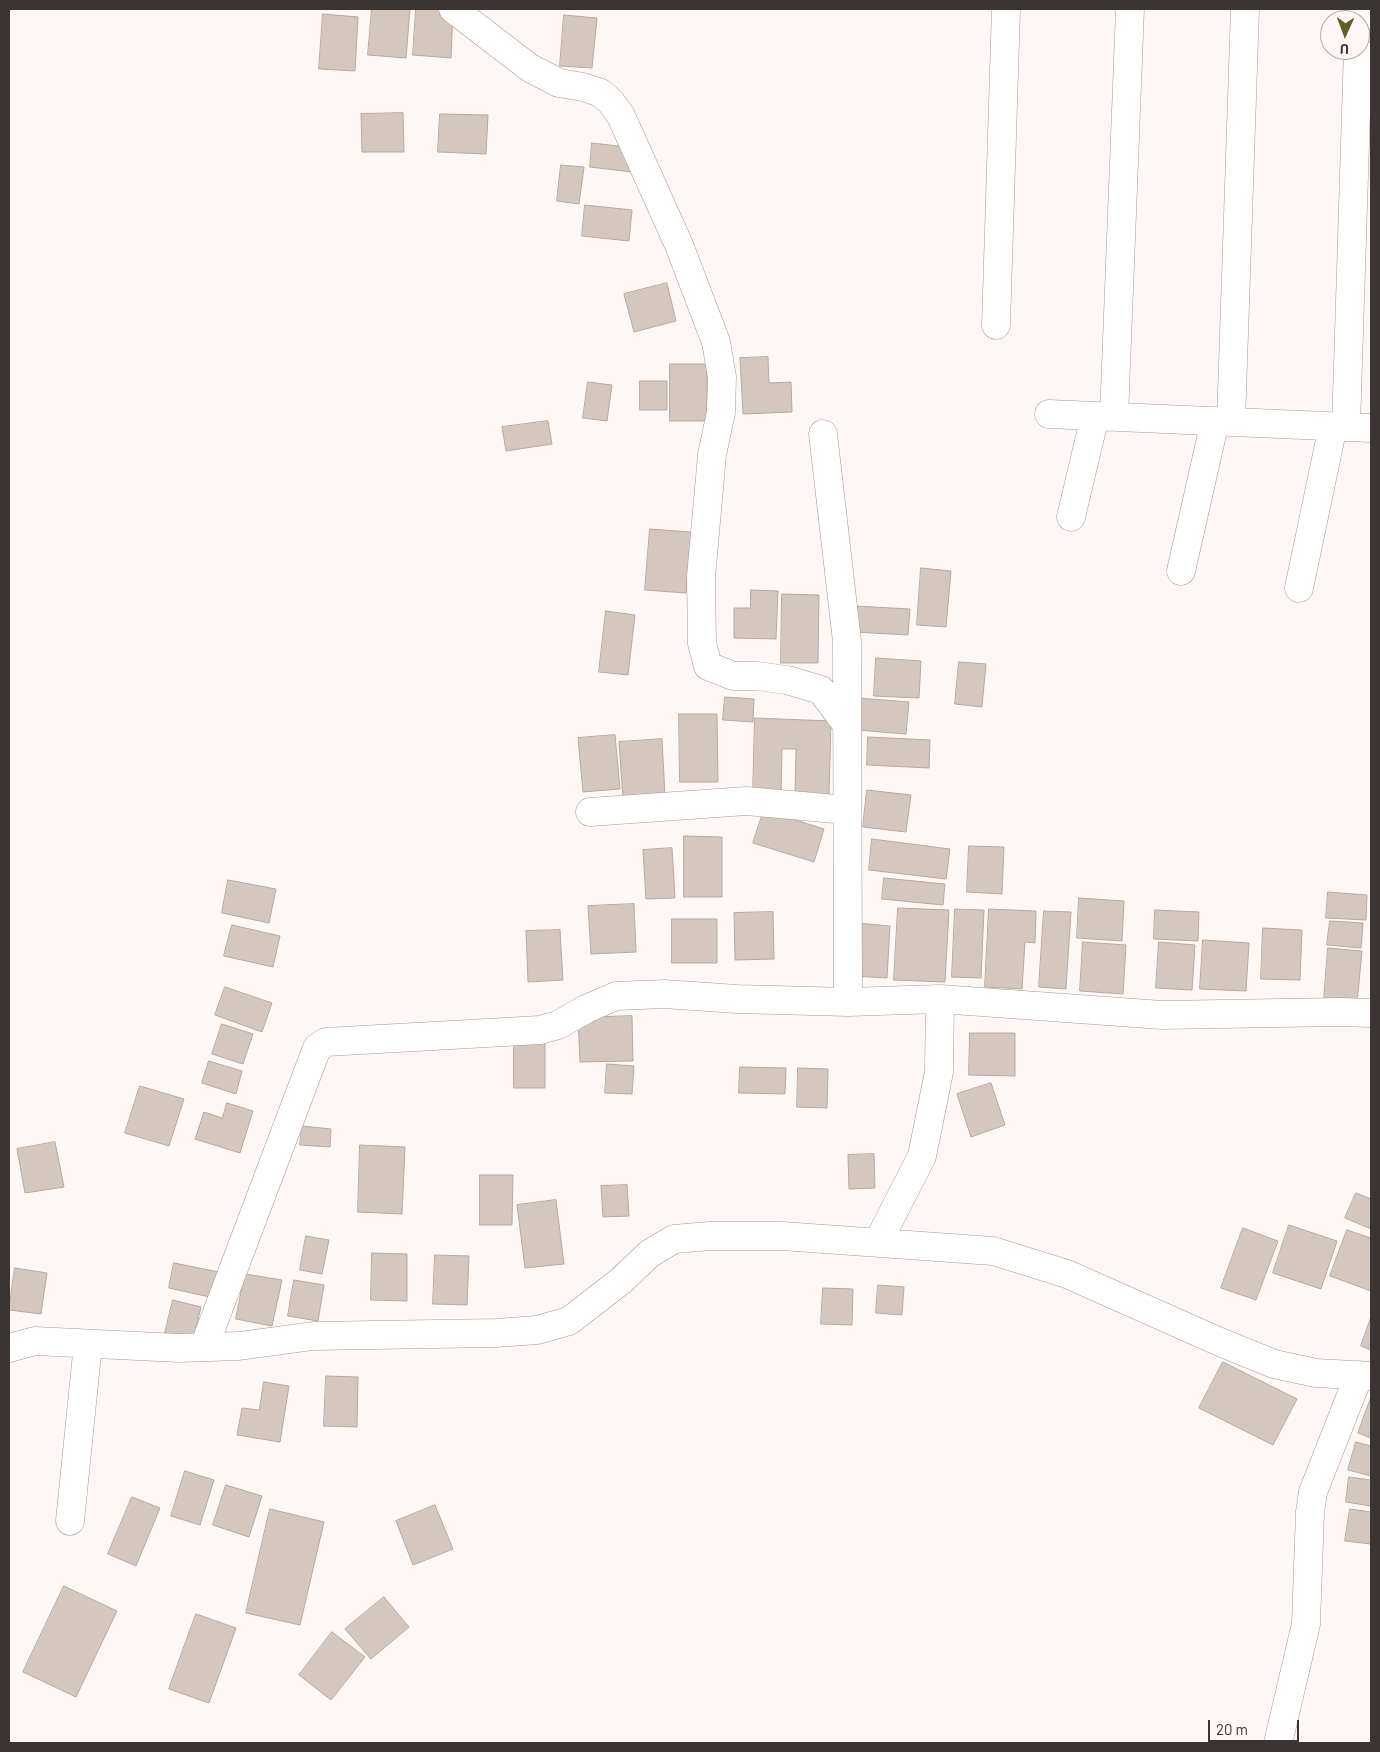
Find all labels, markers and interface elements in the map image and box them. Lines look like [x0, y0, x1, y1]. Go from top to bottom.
north arrow [1320, 10, 1370, 60]
text: U [1340, 41, 1349, 58]
scale bar [1210, 1710, 1301, 1742]
text: 20 m [1216, 1720, 1248, 1738]

